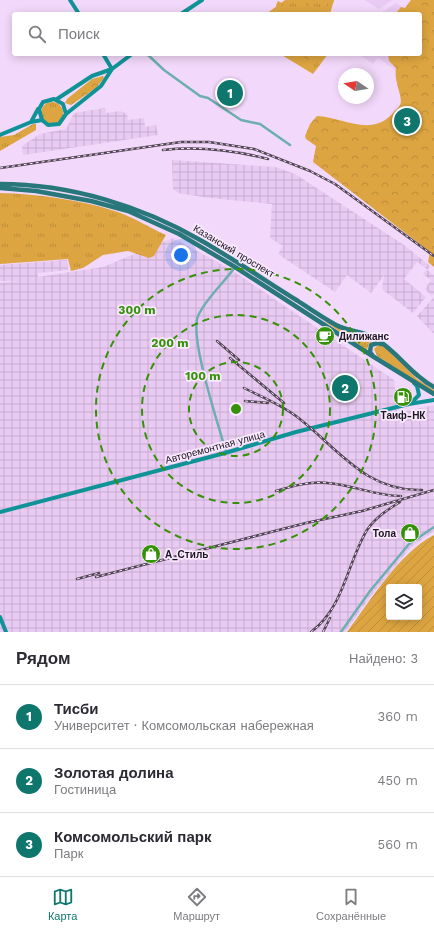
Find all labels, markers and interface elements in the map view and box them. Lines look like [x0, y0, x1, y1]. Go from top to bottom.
search box [12, 12, 422, 56]
icon: search [26, 23, 48, 45]
text: Поиск [58, 25, 100, 43]
north arrow [338, 68, 374, 104]
pin: 1 [217, 78, 243, 108]
pin: 3 [394, 106, 420, 136]
street label: Казанский проспект [192, 222, 277, 280]
your location [171, 245, 191, 265]
text: 300 m [118, 303, 156, 317]
cafe icon: Дилижанс [314, 325, 336, 347]
place label: Дилижанс [339, 331, 390, 342]
text: 200 m [151, 336, 189, 350]
text: 100 m [185, 369, 221, 383]
pin: 2 [332, 373, 358, 403]
fuel station icon: Таиф-НК [392, 386, 414, 408]
centre of rings [229, 402, 243, 416]
place label: Таиф-НК [381, 410, 426, 421]
street label: Авторемонтная улица [164, 428, 267, 466]
shop icon: Тола [399, 522, 421, 544]
place label: Тола [373, 528, 396, 539]
shop icon: А_Стиль [140, 543, 162, 565]
place label: А_Стиль [165, 549, 208, 561]
map controls [386, 584, 422, 620]
button: layers [386, 584, 422, 620]
text: Рядом [16, 648, 71, 668]
text: Найдено: 3 [349, 651, 418, 666]
text: Тисби [54, 700, 98, 718]
text: 1 [26, 709, 32, 724]
text: 360 m [378, 709, 418, 724]
text: Университет · Комсомольская набережная [54, 718, 314, 733]
text: Золотая долина [54, 764, 174, 782]
text: 2 [25, 773, 33, 788]
text: 450 m [378, 773, 418, 788]
text: Гостиница [54, 782, 116, 797]
text: Комсомольский парк [54, 828, 211, 846]
text: 3 [25, 837, 33, 852]
text: 560 m [378, 837, 418, 852]
text: Парк [54, 846, 84, 861]
tab: Карта [48, 886, 77, 923]
tab: Маршрут [173, 886, 220, 923]
tab: Сохранённые [316, 886, 386, 923]

